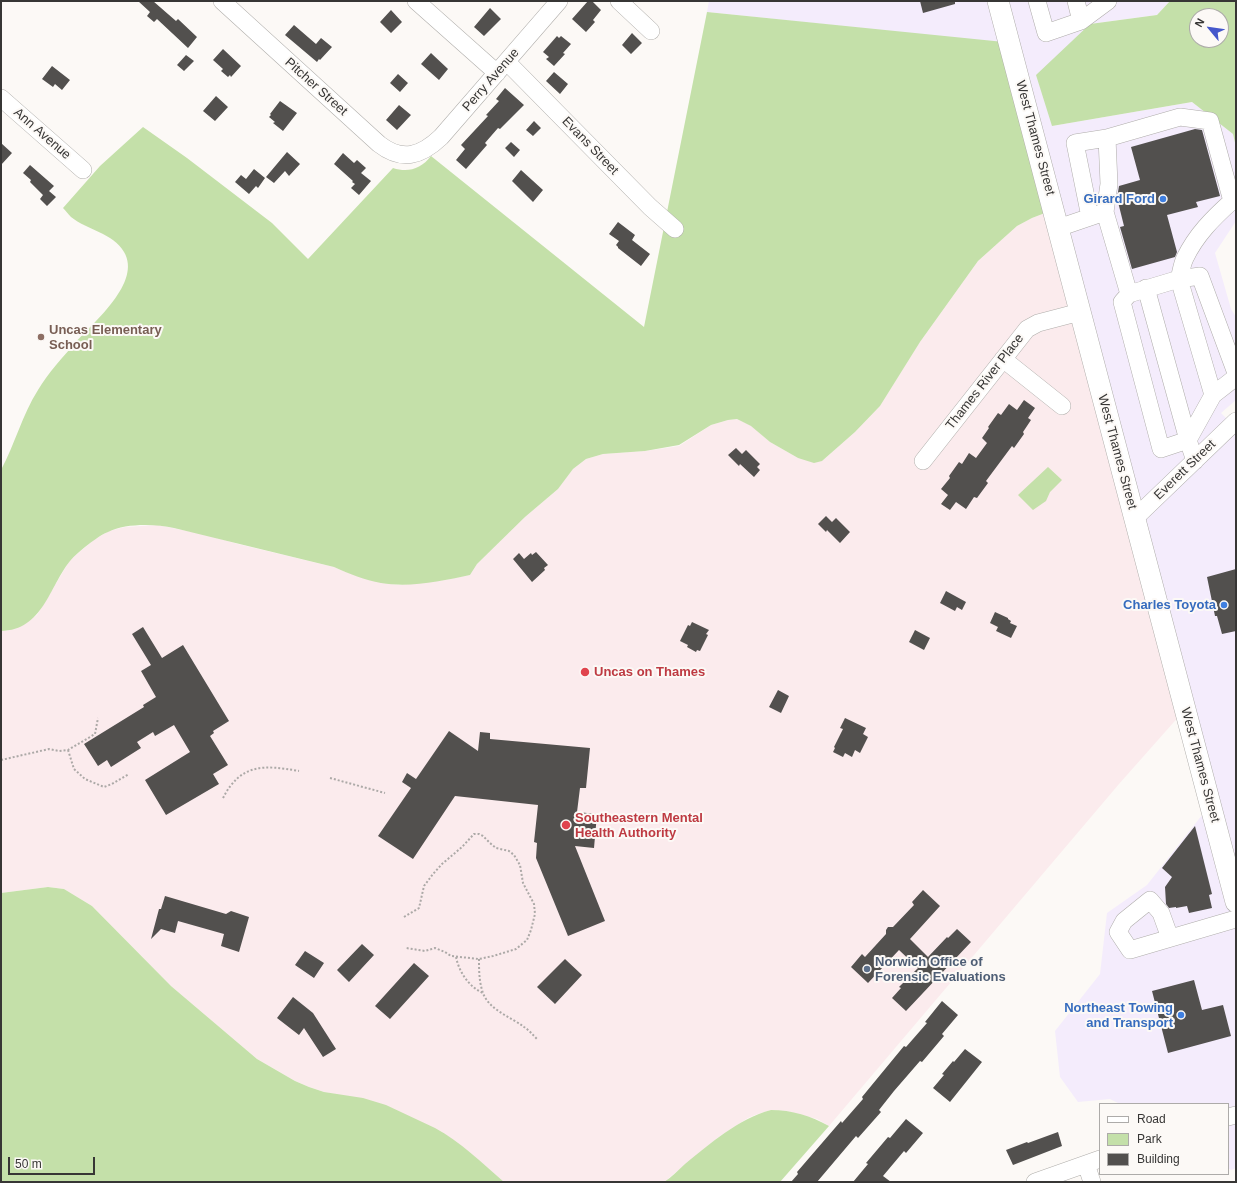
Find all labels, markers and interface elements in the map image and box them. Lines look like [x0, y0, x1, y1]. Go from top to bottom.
north arrow [1189, 8, 1229, 48]
text: N [1192, 16, 1207, 29]
street label: Perry Avenue [459, 45, 523, 115]
street label: Pitcher Street [282, 55, 350, 119]
street label: West Thames Street [1012, 79, 1058, 197]
street label: Ann Avenue [10, 105, 74, 163]
street label: Evans Street [559, 114, 621, 178]
place label: Girard Ford [1083, 191, 1155, 207]
marker: Girard Ford [1158, 194, 1168, 204]
place label: Uncas Elementary School [49, 322, 162, 353]
street label: Thames River Place [943, 331, 1027, 433]
marker: Uncas Elementary School [36, 332, 46, 342]
street label: West Thames Street [1094, 393, 1140, 511]
street label: Everett Street [1151, 437, 1219, 503]
place label: Charles Toyota [1123, 597, 1216, 613]
marker: Charles Toyota [1219, 600, 1229, 610]
place label: Uncas on Thames [594, 664, 705, 680]
marker: Uncas on Thames [579, 666, 591, 678]
street label: West Thames Street [1177, 706, 1223, 824]
place label: Southeastern Mental Health Authority [575, 810, 703, 841]
marker: Southeastern Mental Health Authority [560, 819, 572, 831]
place label: Norwich Office of Forensic Evaluations [875, 954, 1006, 985]
marker: Norwich Office of Forensic Evaluations [862, 964, 872, 974]
place label: Northeast Towing and Transport [1064, 1000, 1173, 1031]
marker: Northeast Towing and Transport [1176, 1010, 1186, 1020]
legend [1099, 1103, 1229, 1175]
text: Road [1137, 1112, 1166, 1126]
text: Park [1137, 1132, 1162, 1146]
scale bar [10, 1149, 97, 1175]
text: Building [1137, 1152, 1180, 1166]
text: 50 m [15, 1157, 42, 1171]

